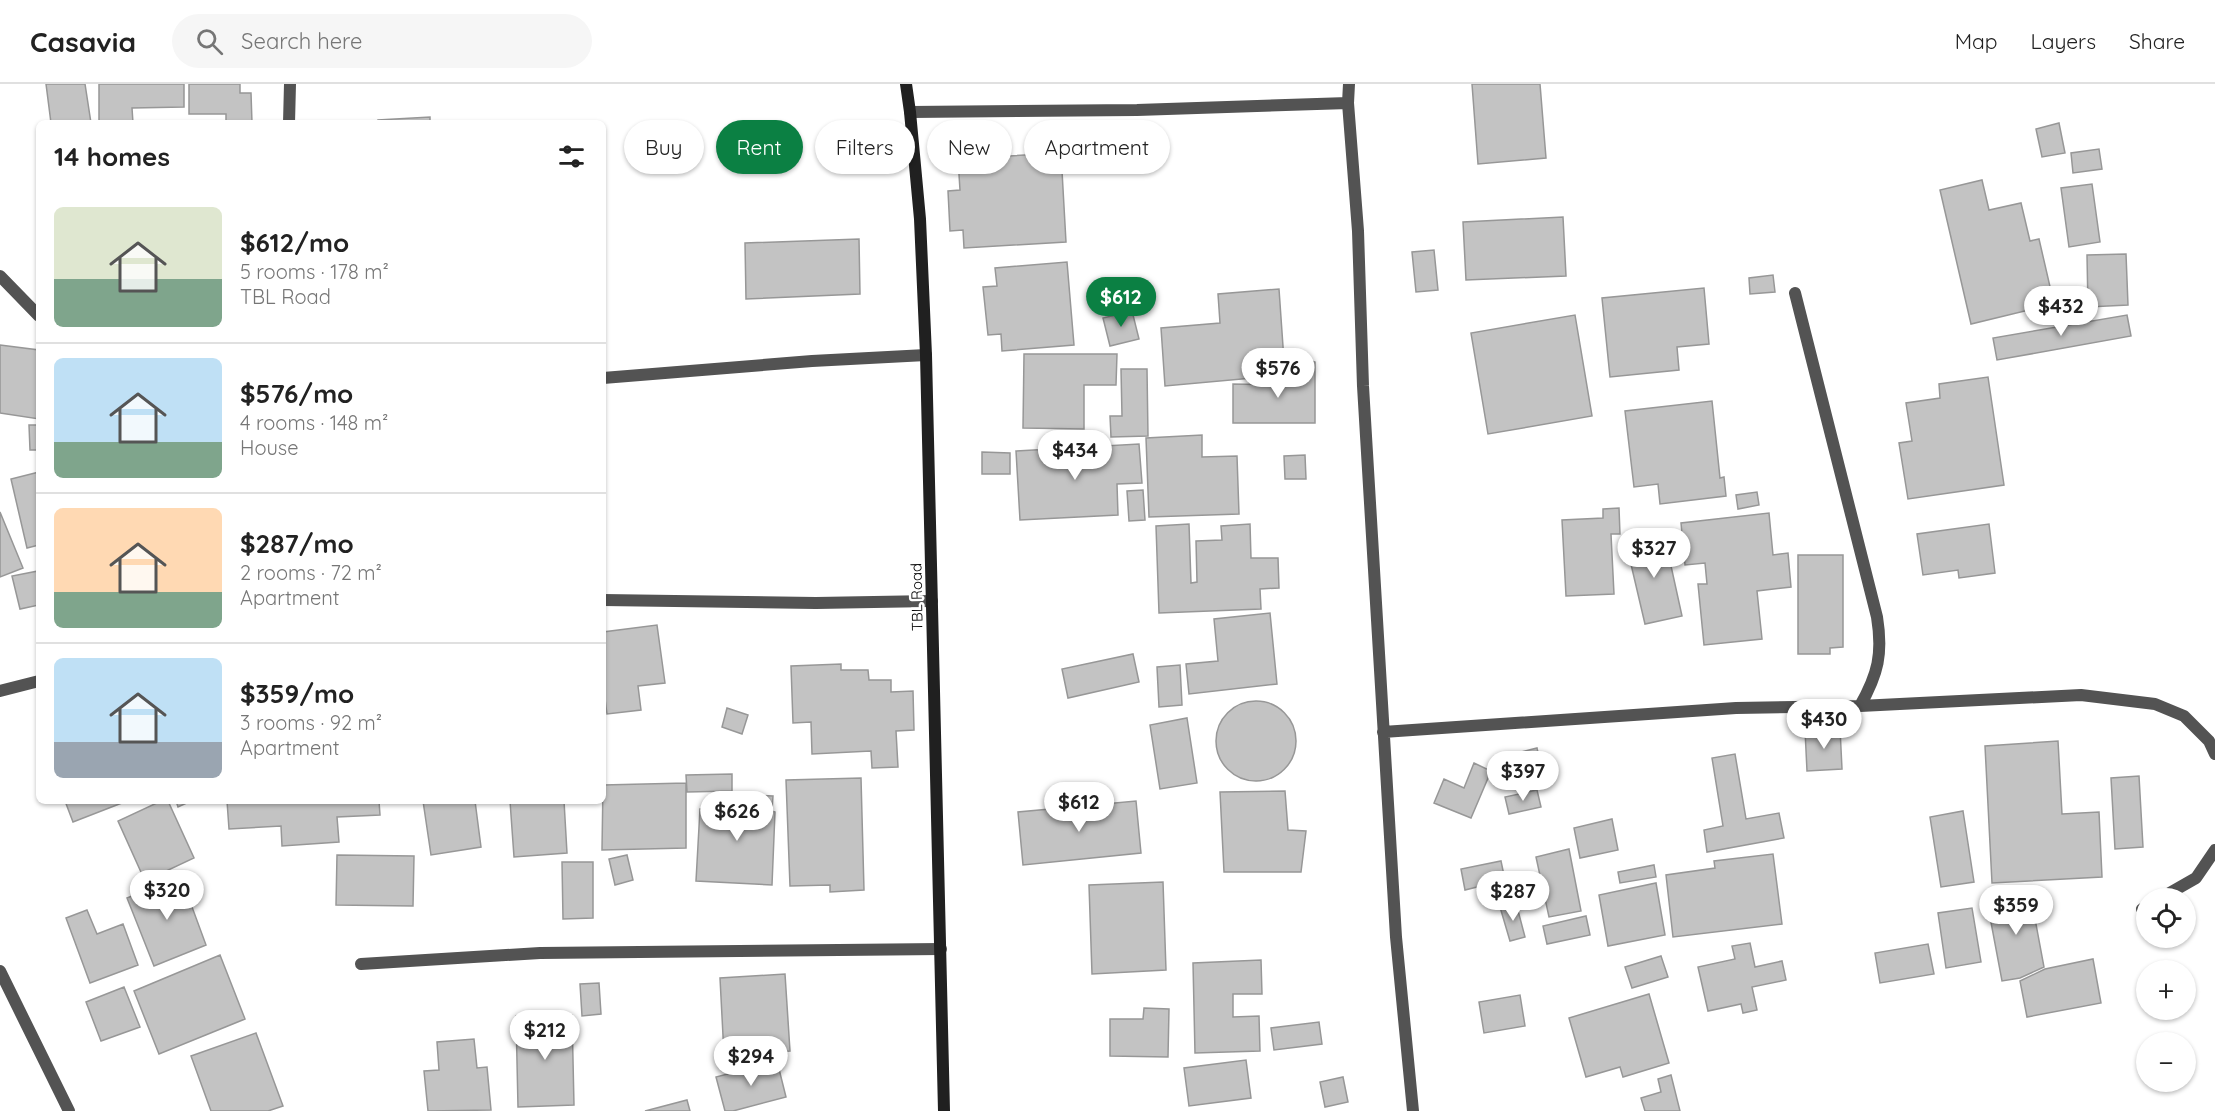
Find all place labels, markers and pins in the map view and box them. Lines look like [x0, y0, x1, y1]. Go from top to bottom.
pin: $612 [1085, 277, 1157, 328]
pin: $432 [2025, 286, 2097, 337]
pin: $576 [1242, 348, 1314, 399]
pin: $434 [1039, 430, 1111, 481]
pin: $327 [1618, 528, 1690, 579]
pin: $430 [1788, 699, 1860, 750]
pin: $397 [1487, 751, 1559, 802]
pin: $612 [1043, 782, 1115, 833]
pin: $626 [701, 791, 773, 842]
pin: $320 [131, 870, 203, 921]
pin: $287 [1477, 871, 1549, 922]
pin: $359 [1980, 885, 2052, 936]
pin: $212 [509, 1010, 581, 1061]
pin: $294 [715, 1036, 787, 1087]

